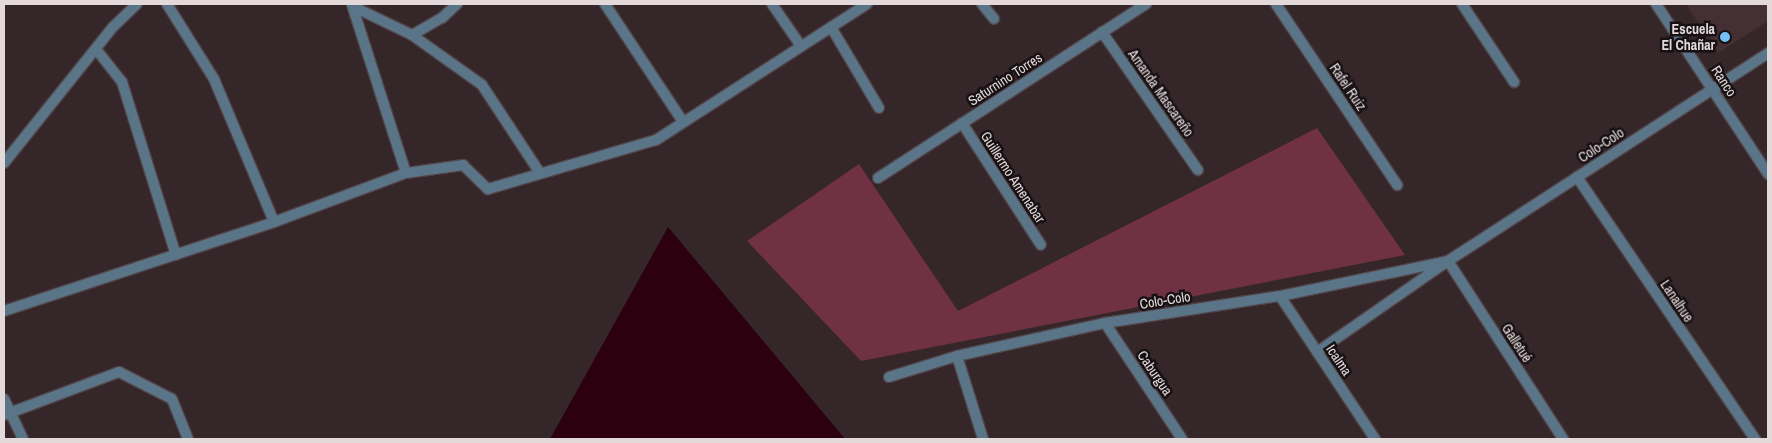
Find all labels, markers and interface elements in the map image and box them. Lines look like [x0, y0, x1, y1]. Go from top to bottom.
place label: Escuela El Chañar [1661, 21, 1715, 54]
marker: Escuela El Chañar [1719, 31, 1731, 43]
street label: Amanda Mascareño [1125, 46, 1197, 140]
street label: Saturnino Torres [965, 49, 1045, 109]
street label: Rafel Ruiz [1326, 60, 1370, 114]
street label: Ranco [1708, 63, 1740, 99]
street label: Colo-Colo [1575, 124, 1627, 166]
street label: Guillermo Amenabar [977, 128, 1049, 226]
street label: Lanalhue [1657, 277, 1697, 325]
street label: Colo-Colo [1138, 288, 1192, 312]
street label: Galletué [1498, 320, 1536, 366]
street label: Icalma [1323, 341, 1355, 379]
street label: Caburgua [1134, 347, 1176, 399]

